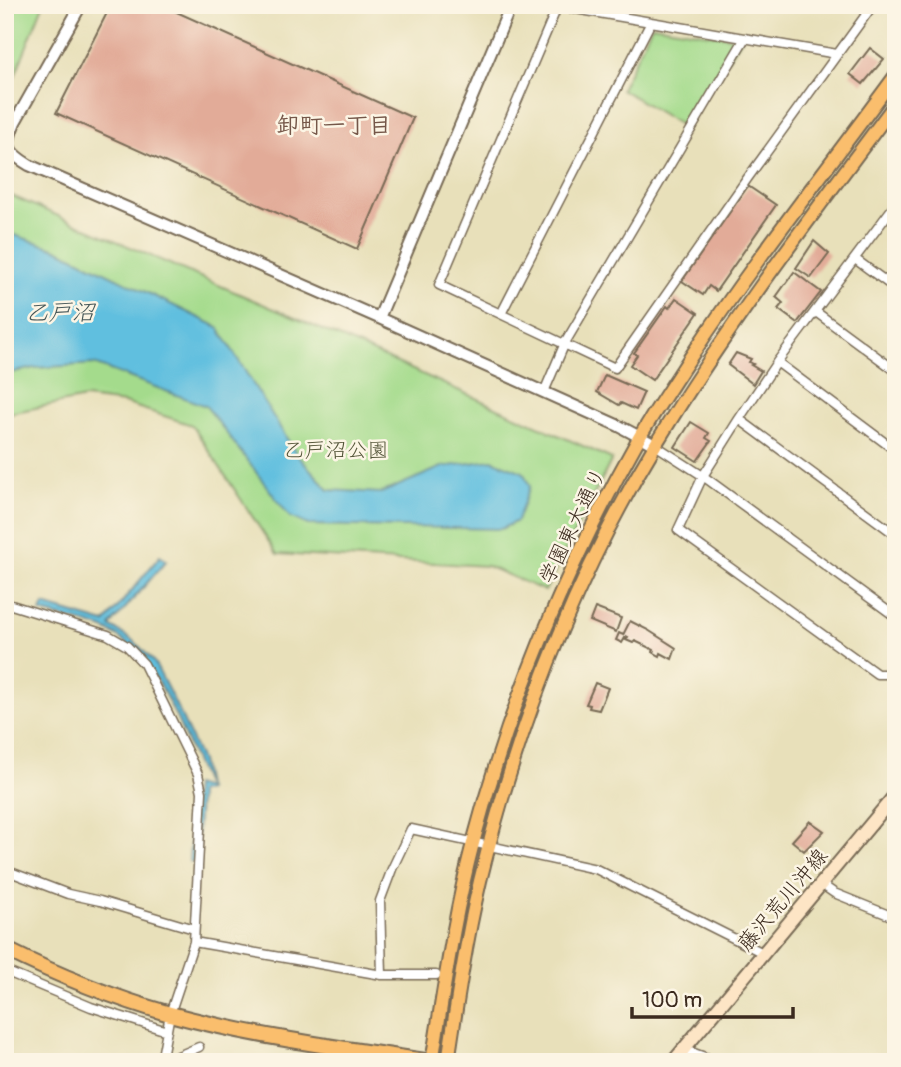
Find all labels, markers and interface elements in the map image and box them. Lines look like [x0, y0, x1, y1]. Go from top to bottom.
district label: 卸町一丁目 [277, 111, 392, 140]
water label: 乙戸沼 [26, 298, 97, 327]
park label: 乙戸沼公園 [284, 437, 389, 464]
street label: 学園東大通り [533, 463, 613, 589]
street label: 藤沢荒川沖線 [732, 843, 834, 957]
scale bar [632, 976, 792, 1020]
text: 100 m [642, 987, 702, 1014]

